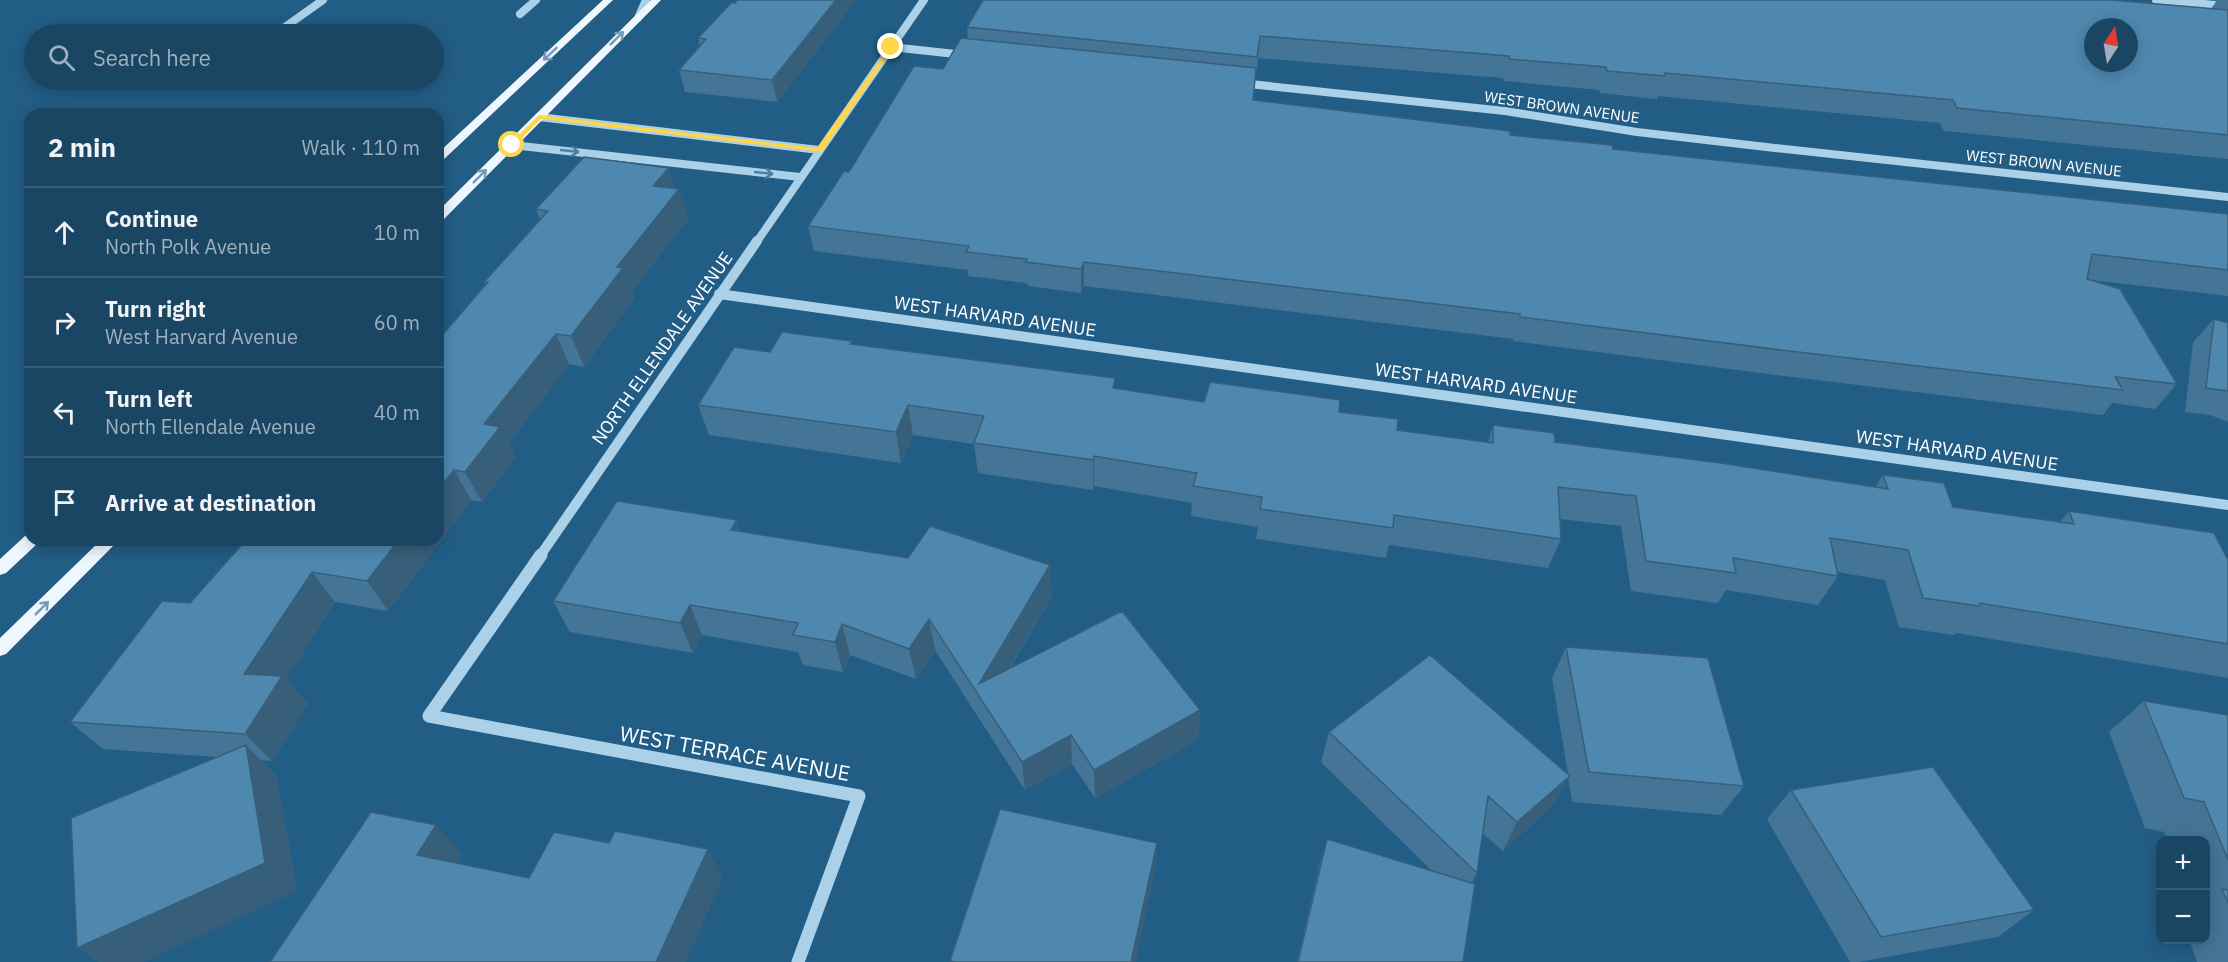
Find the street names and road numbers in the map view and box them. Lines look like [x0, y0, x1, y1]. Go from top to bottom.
street label: WEST BROWN AVENUE [1483, 87, 1641, 127]
street label: WEST BROWN AVENUE [1965, 145, 2123, 181]
street label: NORTH ELLENDALE AVENUE [586, 247, 738, 449]
street label: WEST HARVARD AVENUE [892, 290, 1098, 342]
street label: WEST HARVARD AVENUE [1373, 357, 1579, 409]
street label: WEST HARVARD AVENUE [1854, 424, 2060, 476]
street label: WEST TERRACE AVENUE [618, 719, 852, 787]

